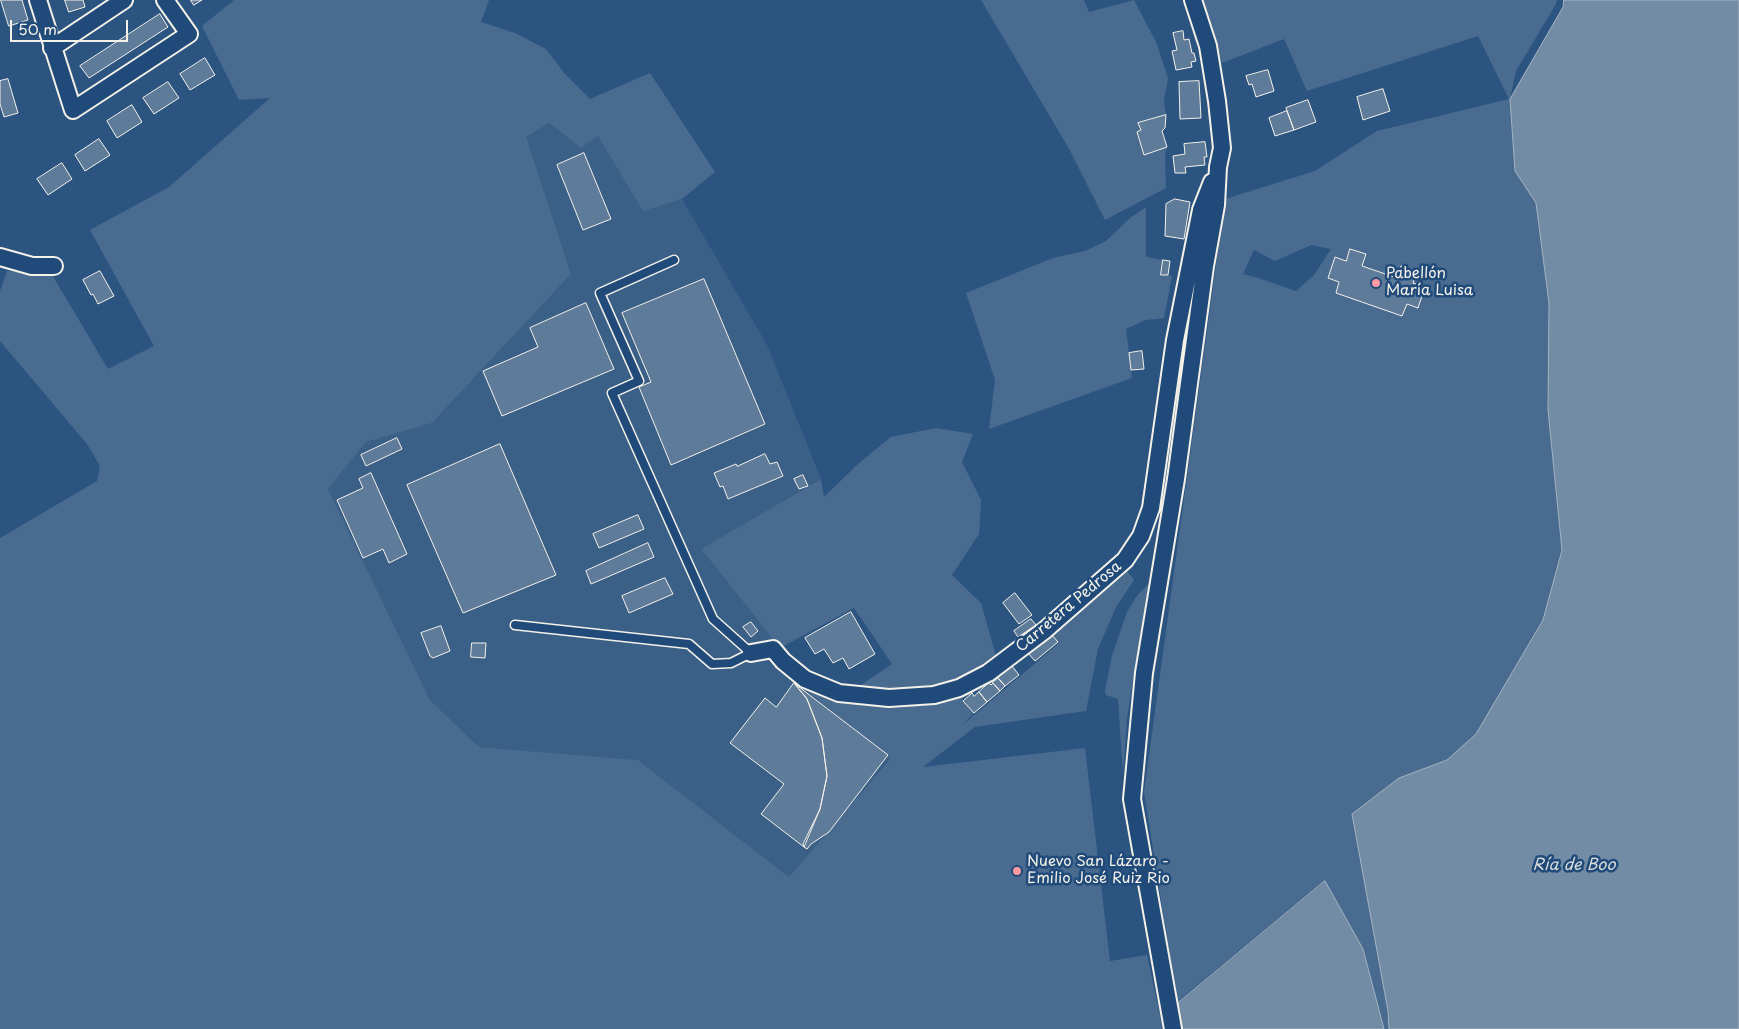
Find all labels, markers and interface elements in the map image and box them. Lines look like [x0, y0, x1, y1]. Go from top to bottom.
scale bar [12, 10, 130, 42]
text: 50 m [18, 17, 57, 40]
place label: Pabellón María Luisa [1386, 265, 1473, 300]
marker: Pabellón María Luisa [1370, 277, 1382, 289]
street label: Carretera Pedrosa [1013, 558, 1125, 656]
place label: Nuevo San Lázaro - Emilio José Ruiz Rio [1027, 853, 1170, 888]
water label: Ría de Boo [1533, 856, 1615, 876]
marker: Nuevo San Lázaro - Emilio José Ruiz Rio [1011, 865, 1023, 877]

